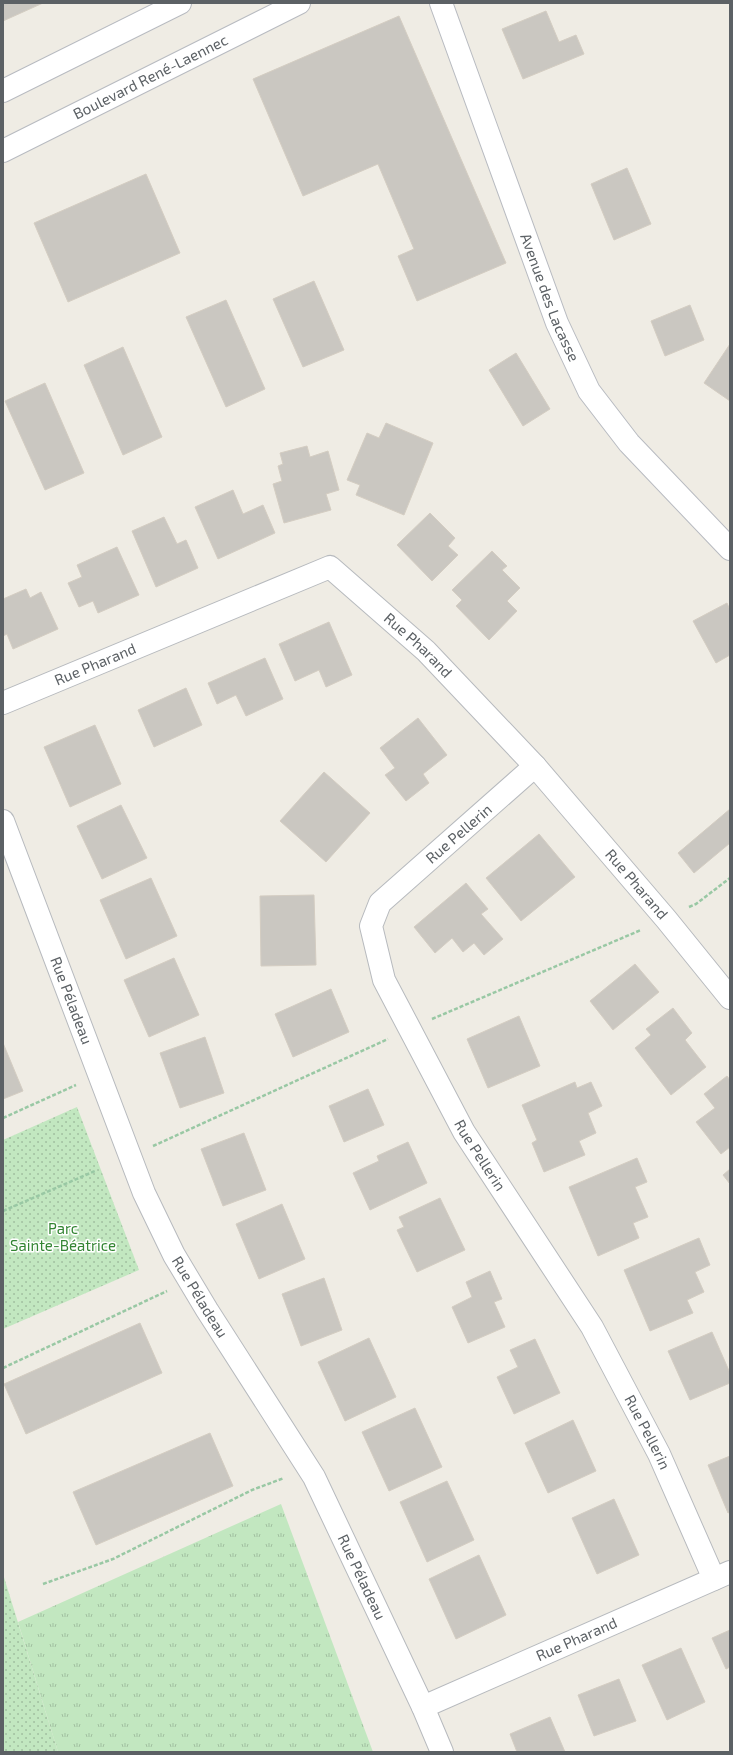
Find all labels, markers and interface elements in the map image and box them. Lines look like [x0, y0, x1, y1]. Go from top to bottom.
street label: Boulevard René-Laennec [70, 30, 230, 123]
street label: Avenue des Lacasse [517, 231, 584, 364]
street label: Rue Pharand [381, 609, 456, 681]
street label: Rue Pharand [51, 639, 138, 689]
street label: Rue Pellerin [422, 800, 495, 867]
street label: Rue Pharand [602, 845, 672, 923]
street label: Rue Péladeau [47, 954, 97, 1047]
street label: Rue Pellerin [451, 1116, 510, 1194]
park label: Parc Sainte-Béatrice [10, 1219, 116, 1254]
street label: Rue Péladeau [169, 1253, 232, 1341]
street label: Rue Pellerin [621, 1391, 675, 1472]
street label: Rue Péladeau [334, 1531, 390, 1622]
street label: Rue Pharand [533, 1613, 620, 1664]

